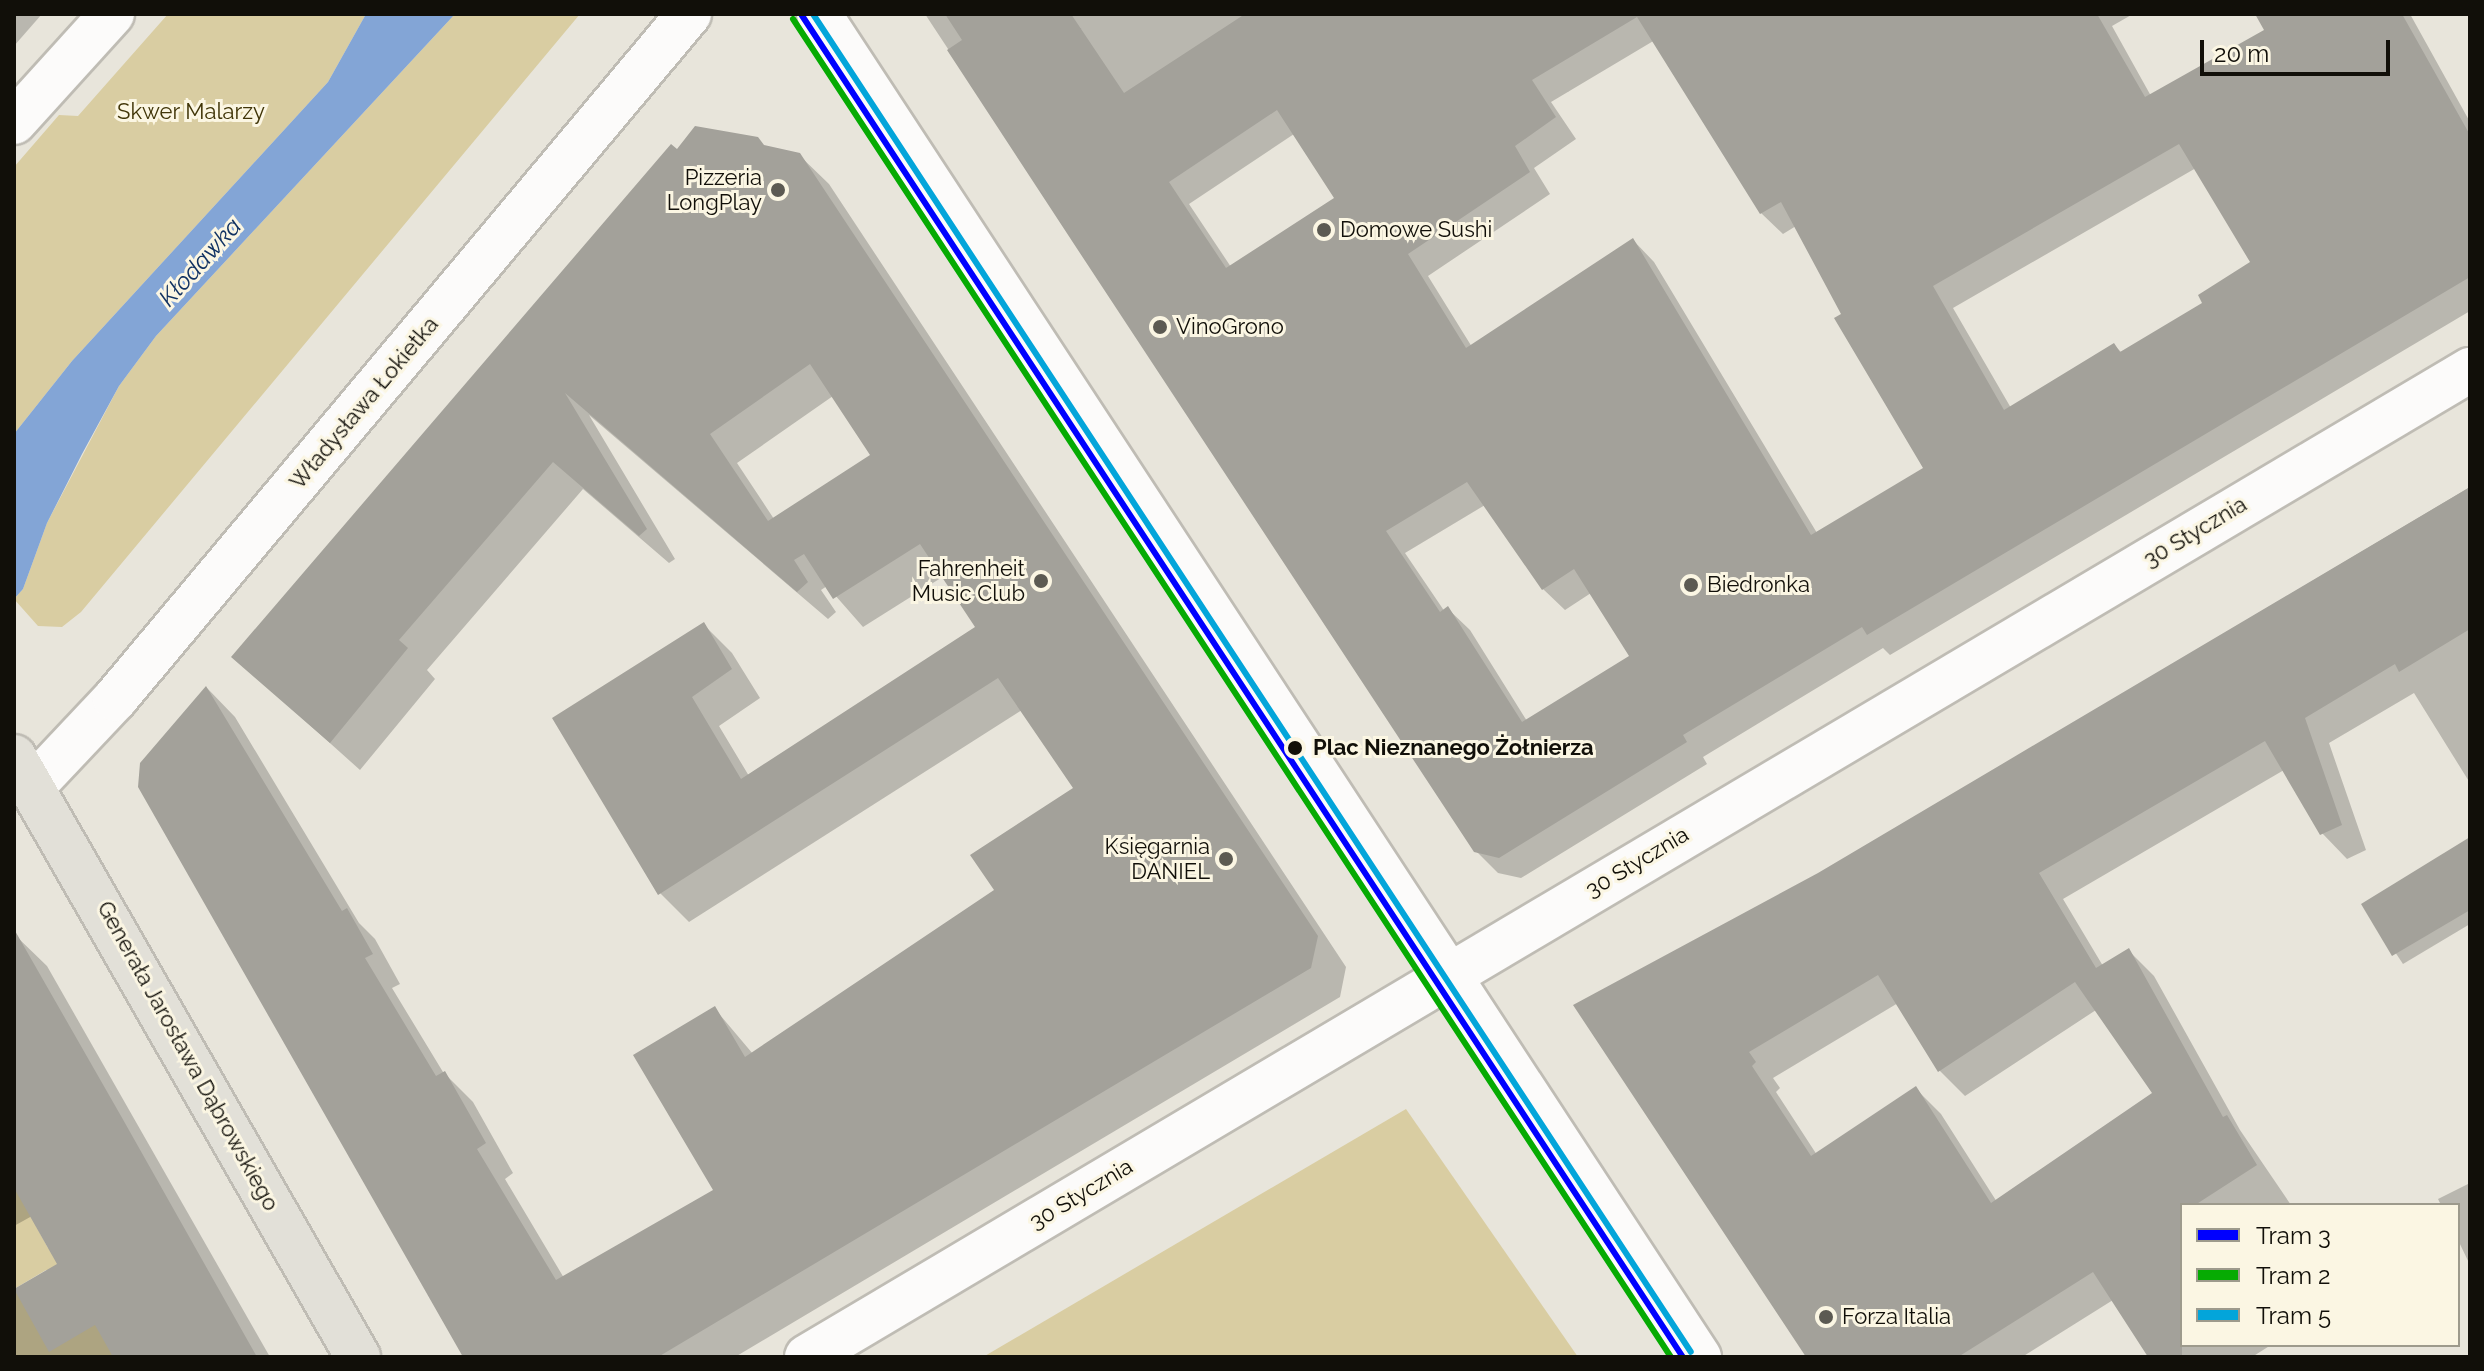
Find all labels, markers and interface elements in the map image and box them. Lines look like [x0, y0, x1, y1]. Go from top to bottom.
scale bar [2204, 24, 2394, 74]
text: 20 m [2214, 39, 2269, 68]
park label: Skwer Malarzy [117, 99, 265, 125]
place label: Pizzeria LongPlay [667, 164, 762, 216]
marker: Pizzeria LongPlay [769, 181, 787, 199]
water label: Kłodawka [153, 212, 247, 312]
place label: Domowe Sushi [1340, 217, 1492, 243]
marker: Domowe Sushi [1315, 221, 1333, 239]
street label: Władysława Łokietka [284, 312, 444, 494]
place label: VinoGrono [1176, 314, 1284, 340]
marker: VinoGrono [1151, 318, 1169, 336]
street label: 30 Stycznia [2139, 491, 2251, 573]
place label: Fahrenheit Music Club [912, 555, 1025, 606]
marker: Fahrenheit Music Club [1032, 572, 1050, 590]
place label: Biedronka [1707, 572, 1810, 598]
marker: Biedronka [1682, 576, 1700, 594]
place label: Plac Nieznanego Żołnierza [1313, 735, 1594, 761]
marker: Plac Nieznanego Żołnierza [1284, 737, 1306, 759]
street label: 30 Stycznia [1581, 821, 1693, 903]
place label: Księgarnia DANIEL [1105, 833, 1210, 884]
marker: Księgarnia DANIEL [1217, 850, 1235, 868]
street label: Generała Jarosława Dąbrowskiego [92, 896, 284, 1216]
street label: 30 Stycznia [1025, 1153, 1137, 1235]
legend [2180, 1203, 2460, 1347]
text: Tram 3 [2256, 1221, 2331, 1250]
text: Tram 2 [2256, 1261, 2331, 1290]
text: Tram 5 [2256, 1301, 2331, 1330]
place label: Forza Italia [1842, 1304, 1951, 1330]
marker: Forza Italia [1817, 1308, 1835, 1326]

